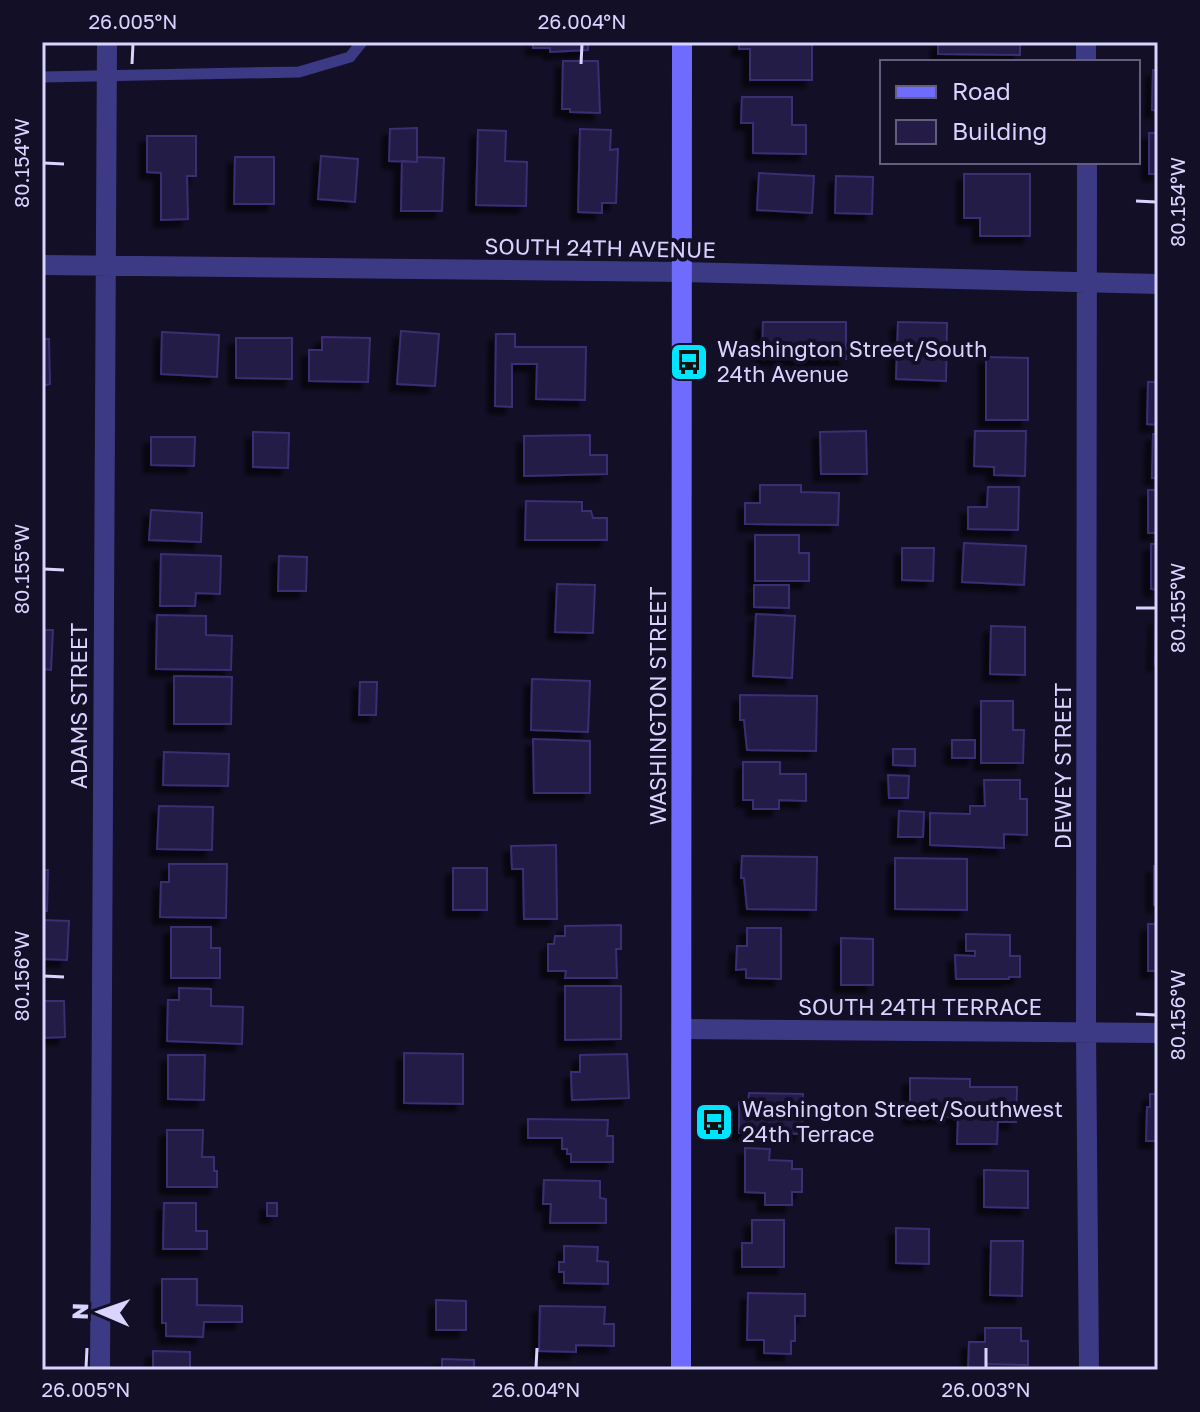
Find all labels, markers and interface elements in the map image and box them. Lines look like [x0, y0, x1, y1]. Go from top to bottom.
text: 26.005°N [88, 9, 178, 33]
text: 26.004°N [538, 9, 626, 33]
legend [880, 60, 1140, 164]
text: Road [952, 76, 1011, 105]
text: Building [952, 116, 1047, 145]
text: 80.154°W [9, 118, 33, 208]
text: 80.154°W [1165, 157, 1189, 247]
street label: SOUTH 24TH AVENUE [484, 232, 716, 263]
place label: Washington Street/South 24th Avenue [717, 335, 987, 387]
bus stop icon: Washington Street/South 24th Avenue [668, 341, 710, 383]
text: 80.155°W [9, 524, 33, 614]
text: 80.155°W [1165, 563, 1189, 653]
street label: WASHINGTON STREET [644, 586, 671, 825]
street label: ADAMS STREET [65, 623, 92, 789]
street label: DEWEY STREET [1049, 682, 1076, 849]
text: 80.156°W [9, 931, 33, 1022]
text: 80.156°W [1165, 970, 1189, 1061]
street label: SOUTH 24TH TERRACE [798, 993, 1042, 1020]
place label: Washington Street/Southwest 24th Terrace [742, 1095, 1063, 1147]
bus stop icon: Washington Street/Southwest 24th Terrace [693, 1101, 735, 1143]
north arrow [60, 1272, 140, 1352]
text: N [66, 1302, 93, 1320]
text: 26.005°N [41, 1377, 131, 1401]
text: 26.004°N [492, 1377, 580, 1401]
text: 26.003°N [941, 1377, 1031, 1401]

